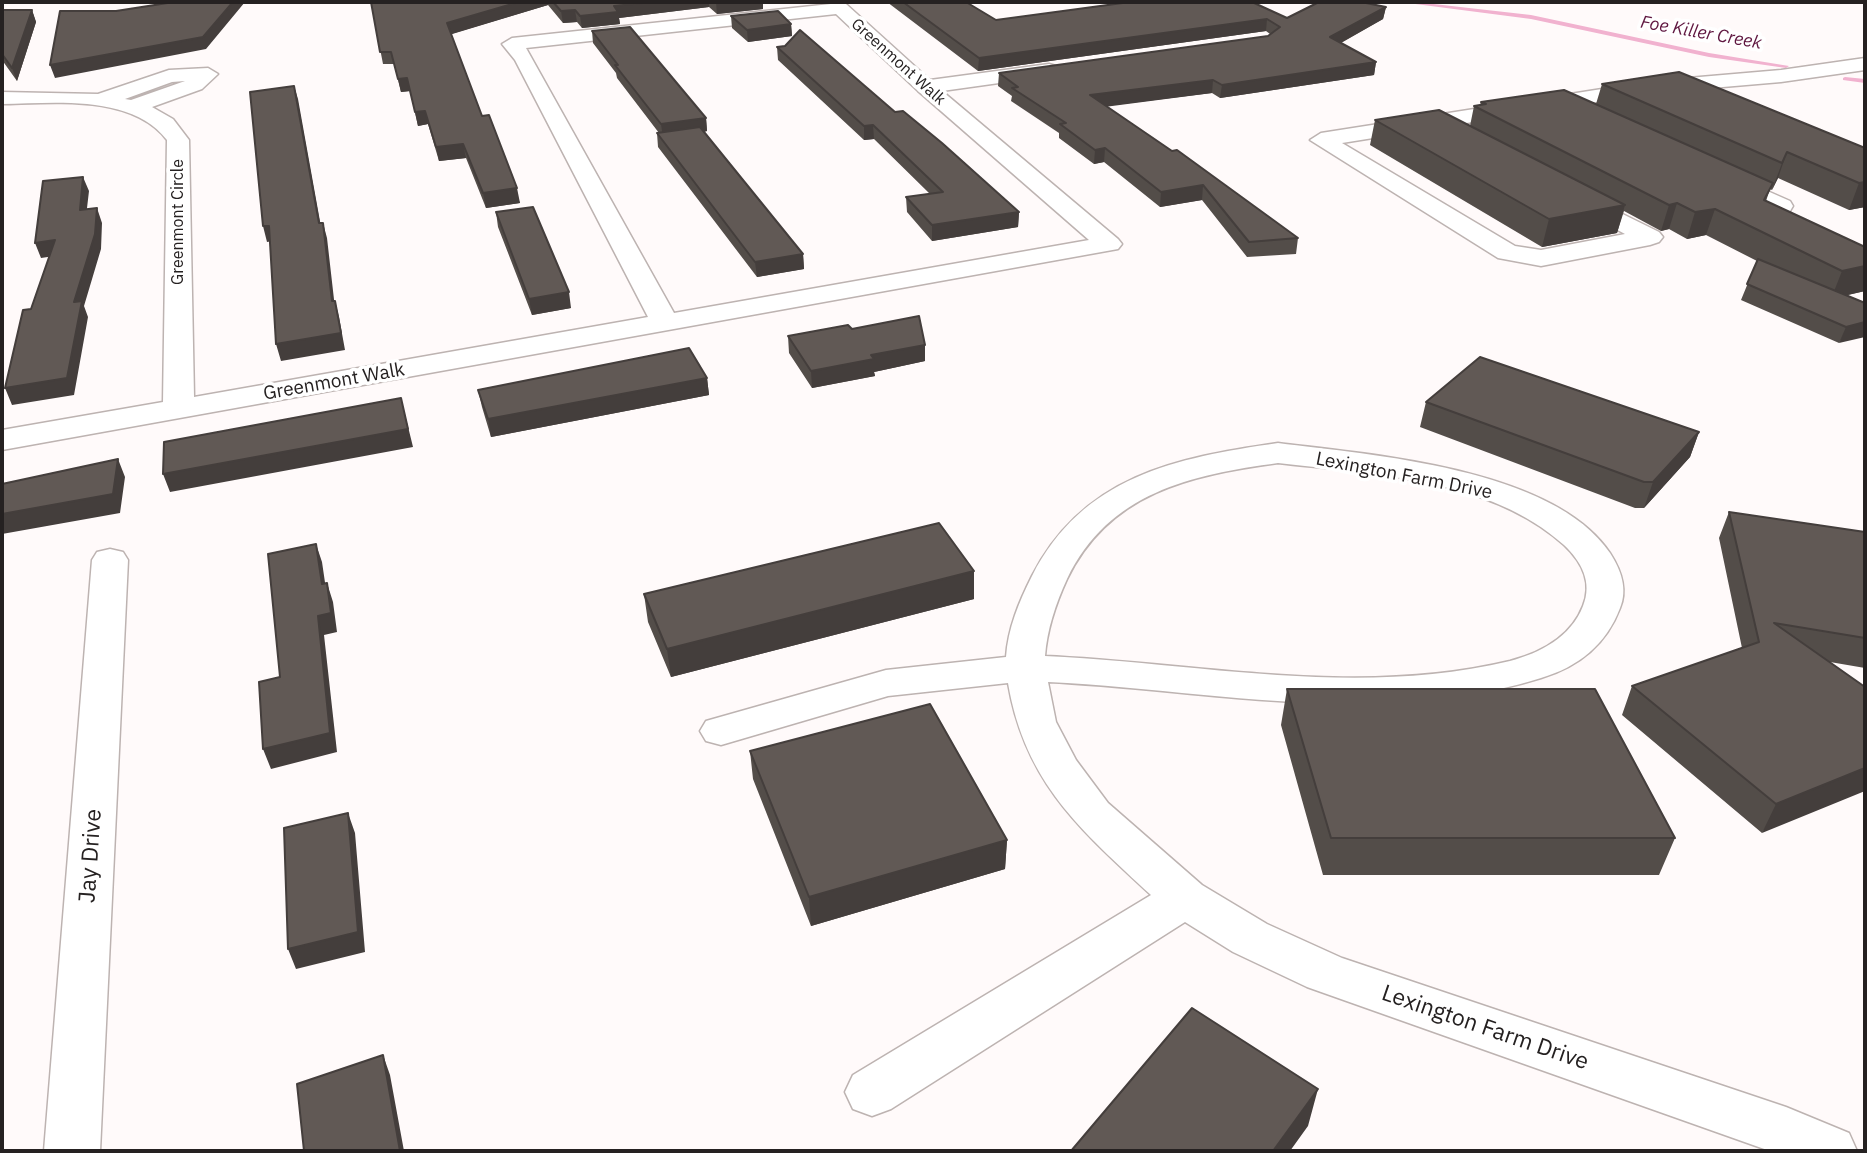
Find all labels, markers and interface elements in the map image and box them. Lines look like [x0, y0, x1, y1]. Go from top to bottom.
water label: Foe Killer Creek [1639, 12, 1763, 54]
street label: Greenmont Walk [847, 15, 949, 109]
street label: Greenmont Circle [168, 159, 188, 285]
street label: Greenmont Walk [262, 358, 406, 406]
street label: Lexington Farm Drive [1314, 448, 1494, 504]
street label: Jay Drive [74, 808, 108, 904]
street label: Lexington Farm Drive [1378, 980, 1592, 1076]

